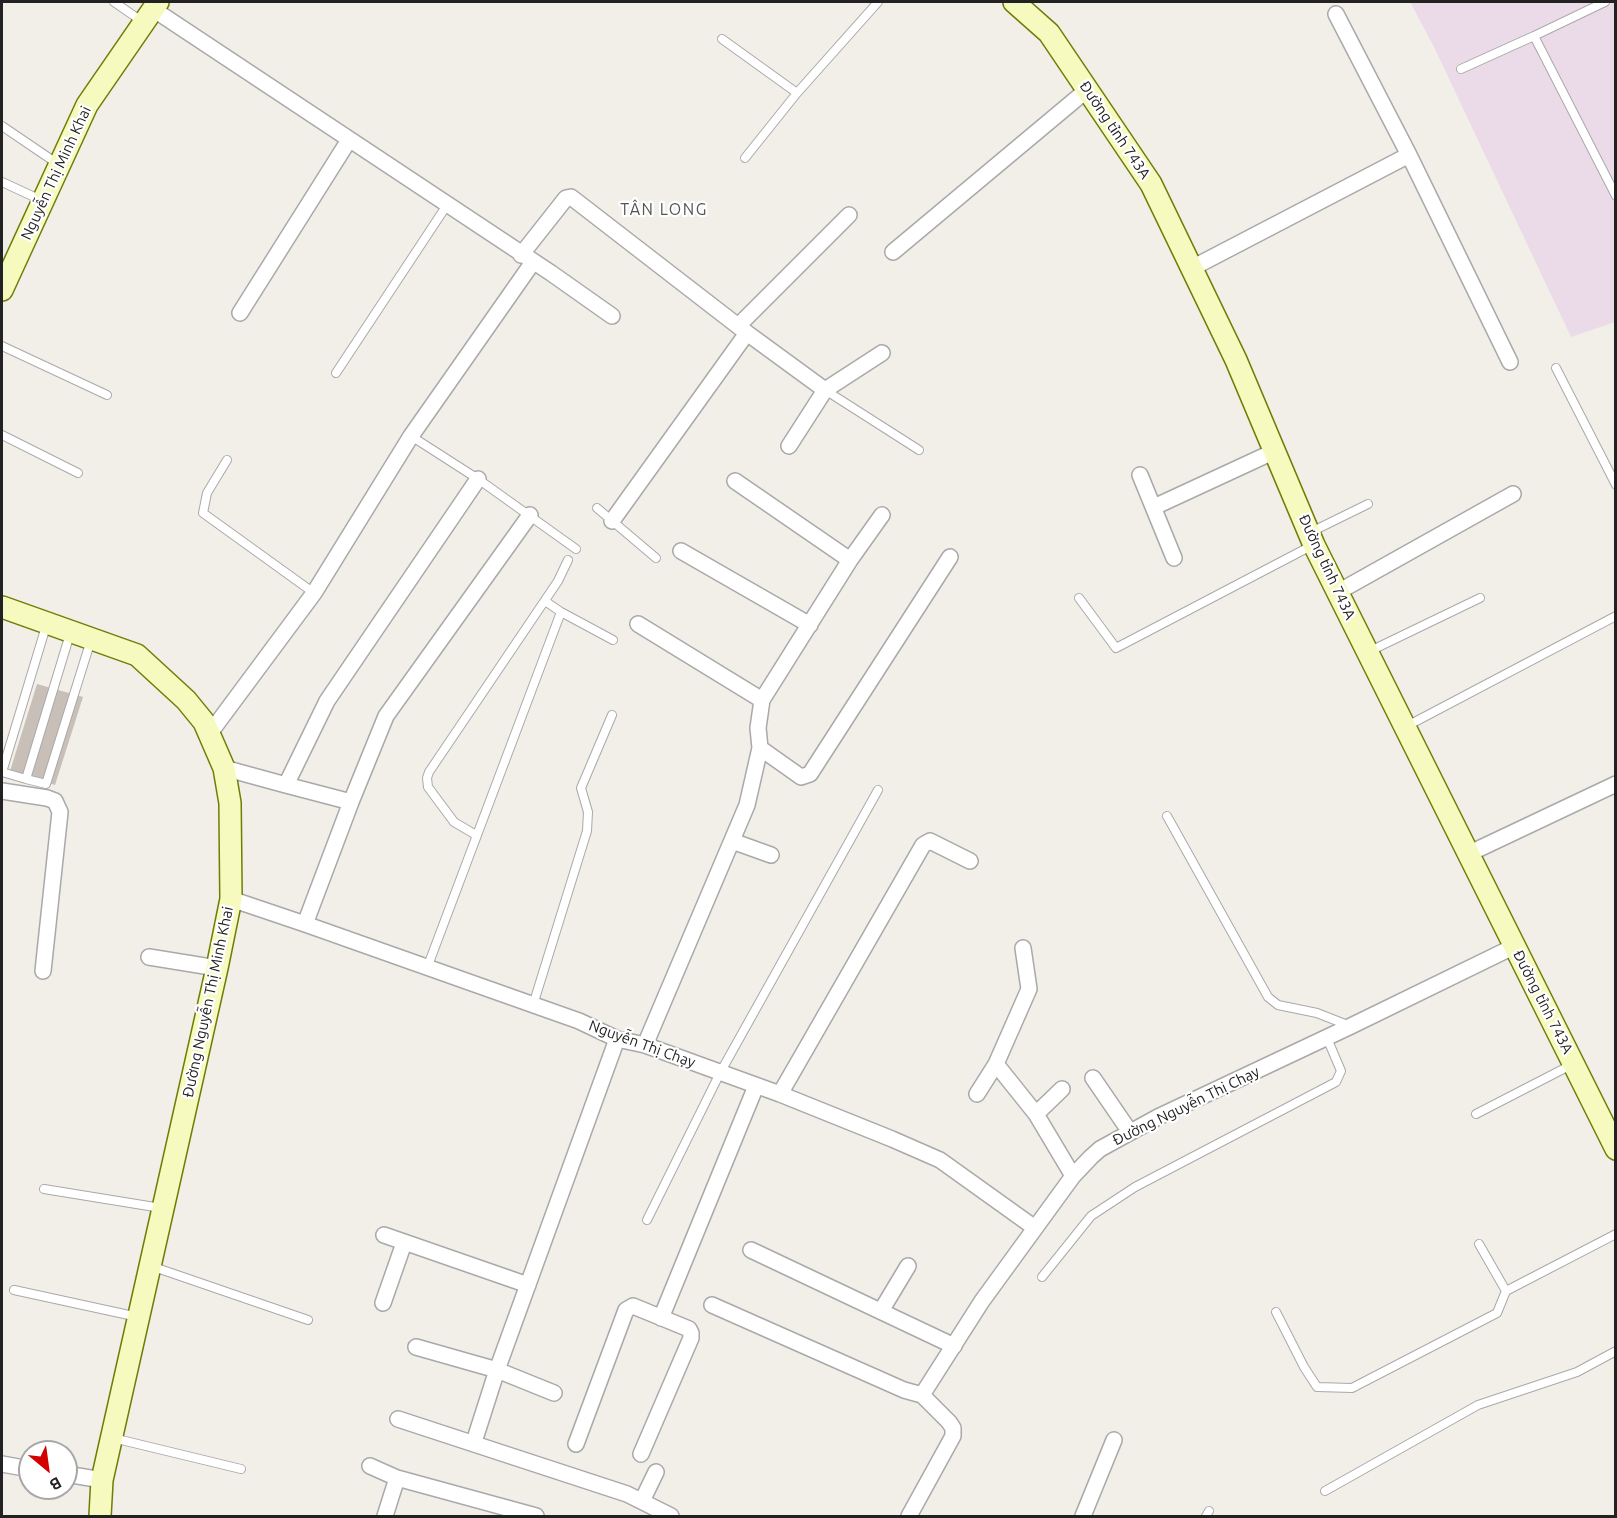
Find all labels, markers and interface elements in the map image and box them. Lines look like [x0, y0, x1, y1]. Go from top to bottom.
street label: Đường tỉnh 743A [1076, 78, 1154, 182]
street label: Nguyễn Thị Minh Khai [17, 103, 95, 243]
district label: TÂN LONG [620, 200, 708, 220]
street label: Đường tỉnh 743A [1295, 512, 1359, 622]
street label: Đường Nguyễn Thị Minh Khai [179, 905, 237, 1099]
street label: Đường tỉnh 743A [1509, 947, 1577, 1057]
street label: Nguyễn Thị Chạy [586, 1016, 698, 1072]
street label: Đường Nguyễn Thị Chạy [1110, 1063, 1262, 1149]
north arrow [18, 1440, 78, 1500]
text: B [47, 1474, 65, 1494]

